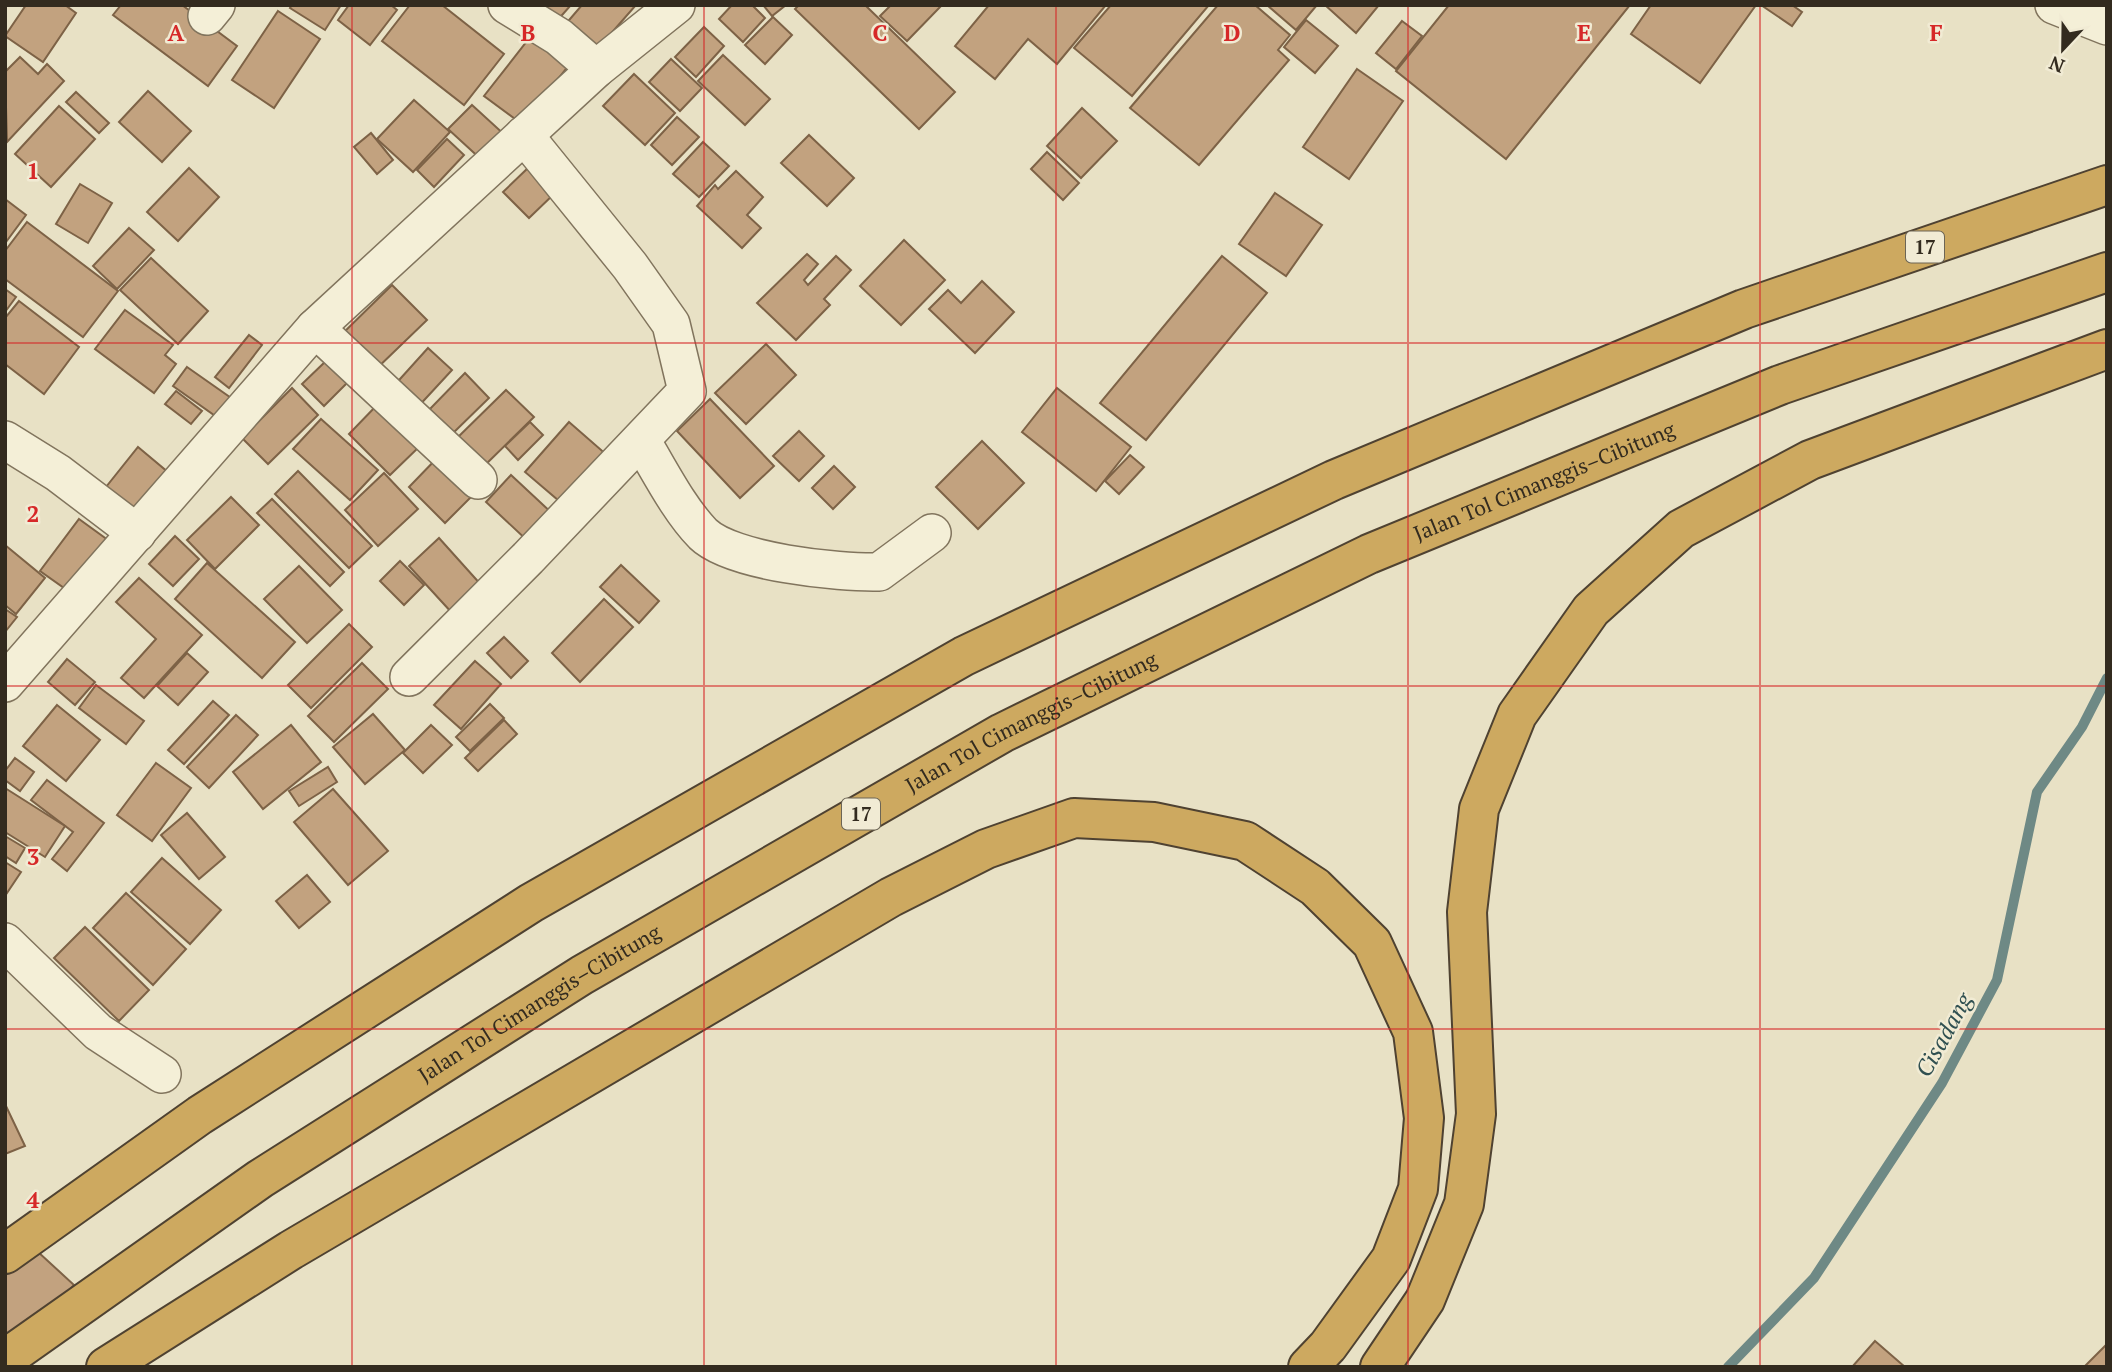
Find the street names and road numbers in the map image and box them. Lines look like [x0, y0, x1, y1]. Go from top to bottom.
road number: 17 [1906, 232, 1944, 262]
street label: Jalan Tol Cimanggis–Cibitung [1409, 414, 1680, 547]
street label: Jalan Tol Cimanggis–Cibitung [900, 644, 1162, 799]
road number: 17 [842, 799, 880, 830]
street label: Jalan Tol Cimanggis–Cibitung [412, 917, 666, 1088]

